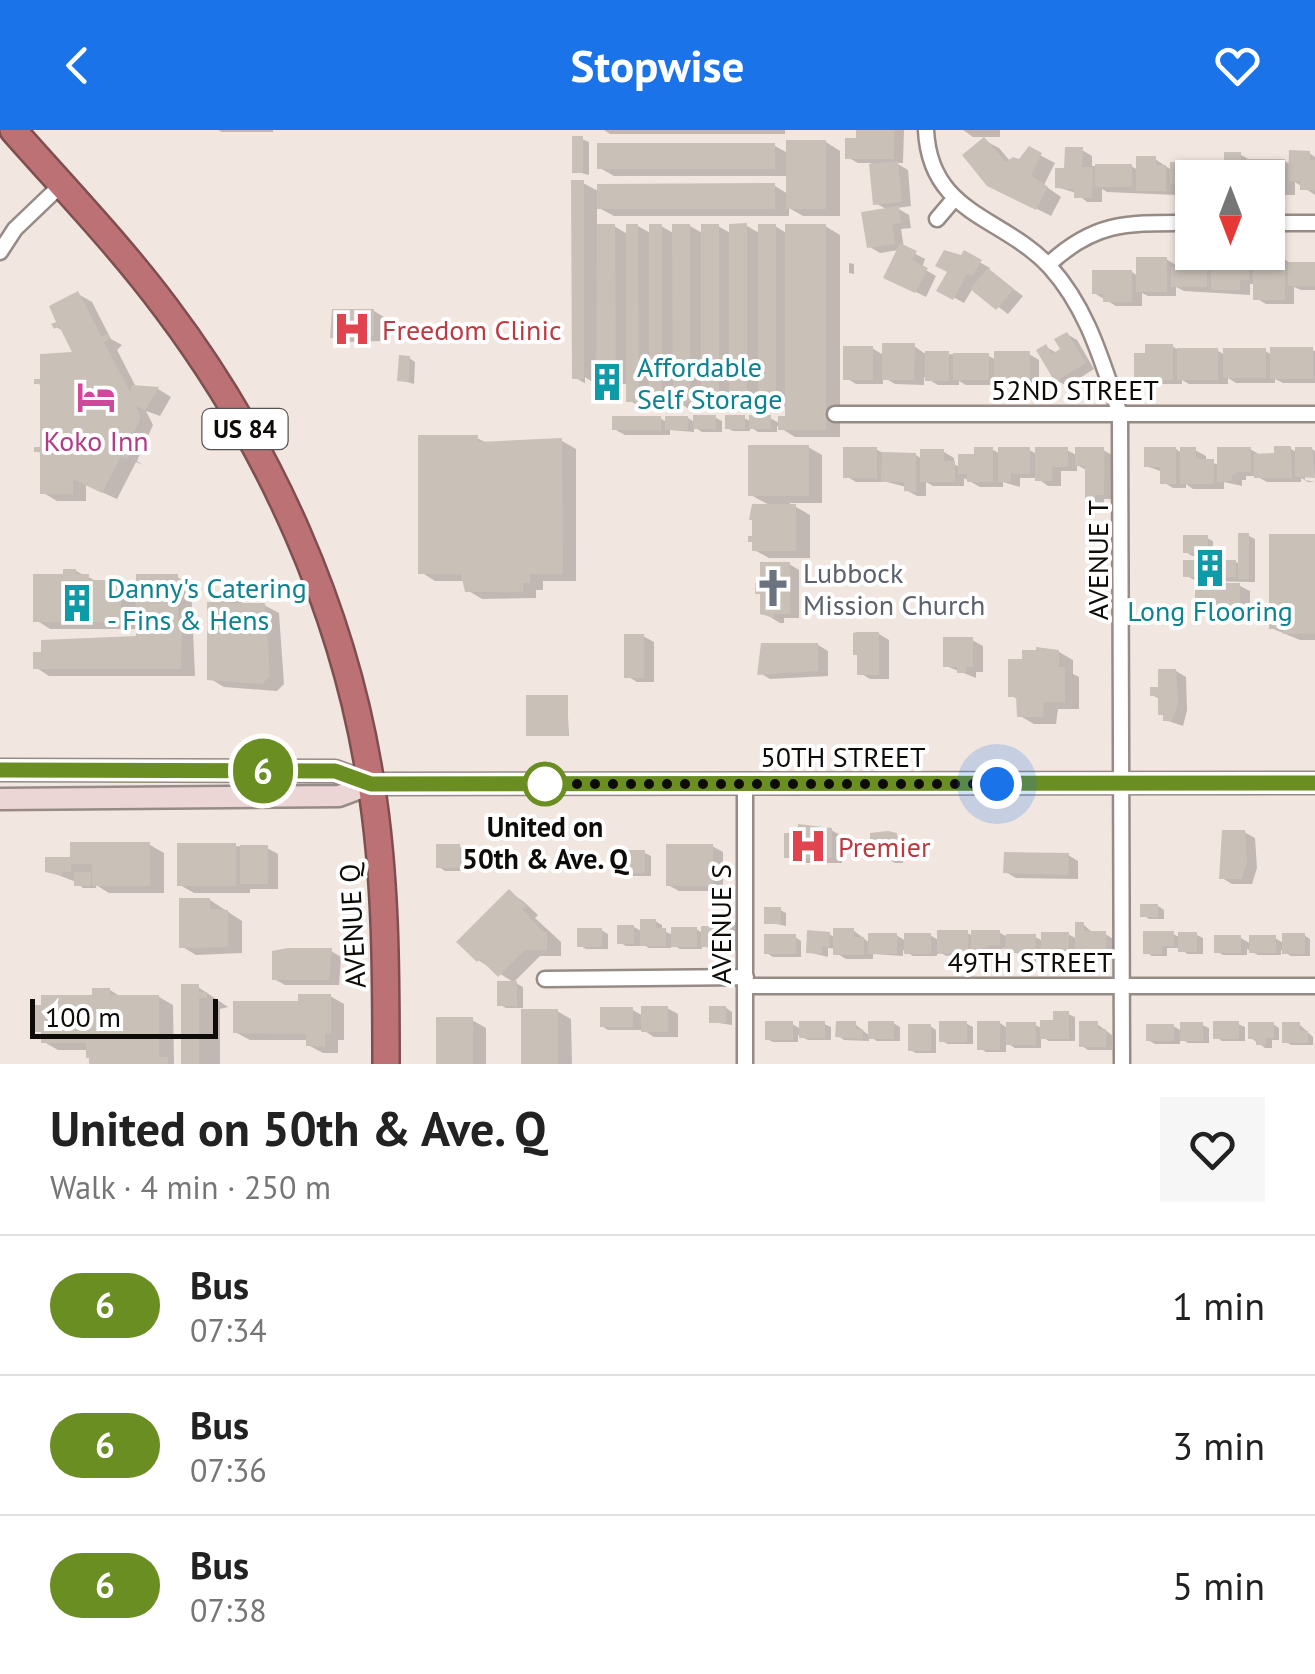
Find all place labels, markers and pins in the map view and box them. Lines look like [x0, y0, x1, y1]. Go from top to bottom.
hospital icon: Freedom Clinic [331, 308, 373, 350]
place label: Freedom Clinic [382, 311, 562, 348]
place label: Affordable Self Storage [637, 348, 782, 417]
building icon: Affordable Self Storage [586, 361, 628, 403]
hotel icon: Koko Inn [75, 376, 117, 418]
place label: Koko Inn [43, 422, 149, 459]
building icon: Long Flooring [1189, 547, 1231, 589]
place label: Lubbock Mission Church [803, 554, 985, 623]
church icon: Lubbock Mission Church [752, 567, 794, 609]
place label: Danny's Catering - Fins & Hens [107, 569, 307, 638]
building icon: Danny's Catering - Fins & Hens [56, 582, 98, 624]
place label: Long Flooring [1127, 592, 1293, 629]
marker: United on 50th & Ave. Q [524, 763, 566, 805]
place label: United on 50th & Ave. Q [462, 808, 629, 877]
hospital icon: Premier [787, 825, 829, 867]
place label: Premier [838, 828, 931, 865]

